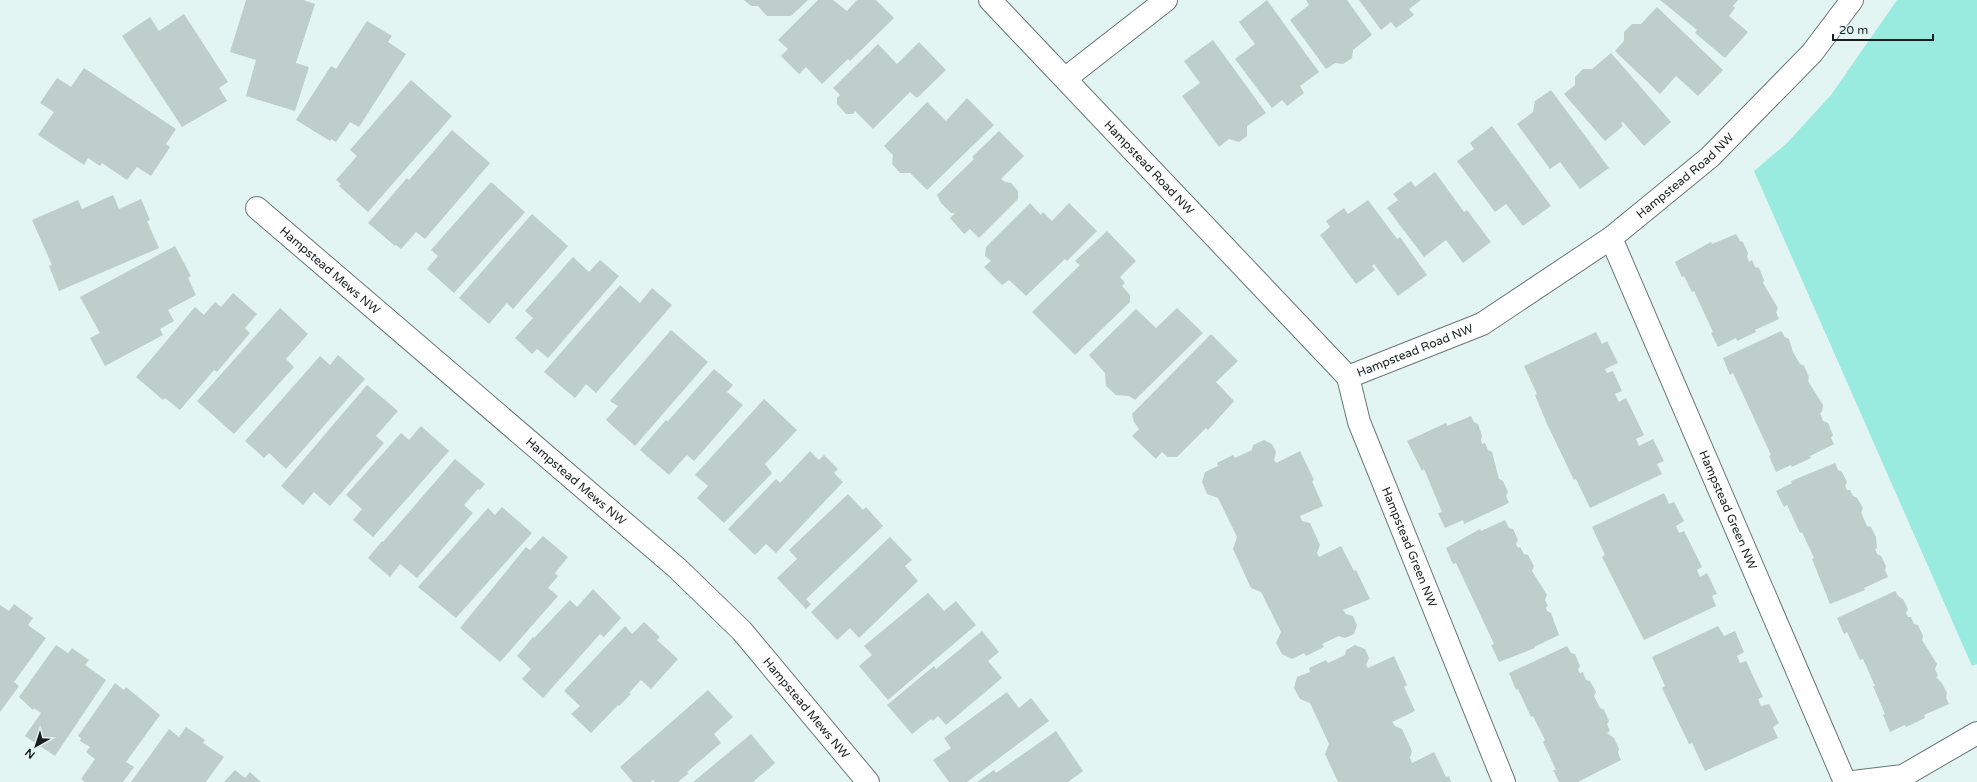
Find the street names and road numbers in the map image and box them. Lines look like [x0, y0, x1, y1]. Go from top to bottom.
street label: Hampstead Road NW [1101, 118, 1197, 217]
street label: Hampstead Road NW [1634, 130, 1737, 221]
street label: Hampstead Mews NW [277, 224, 383, 317]
street label: Hampstead Road NW [1355, 321, 1475, 380]
street label: Hampstead Mews NW [523, 435, 629, 528]
street label: Hampstead Green NW [1696, 448, 1760, 572]
street label: Hampstead Green NW [1379, 485, 1440, 609]
street label: Hampstead Mews NW [760, 655, 852, 761]

